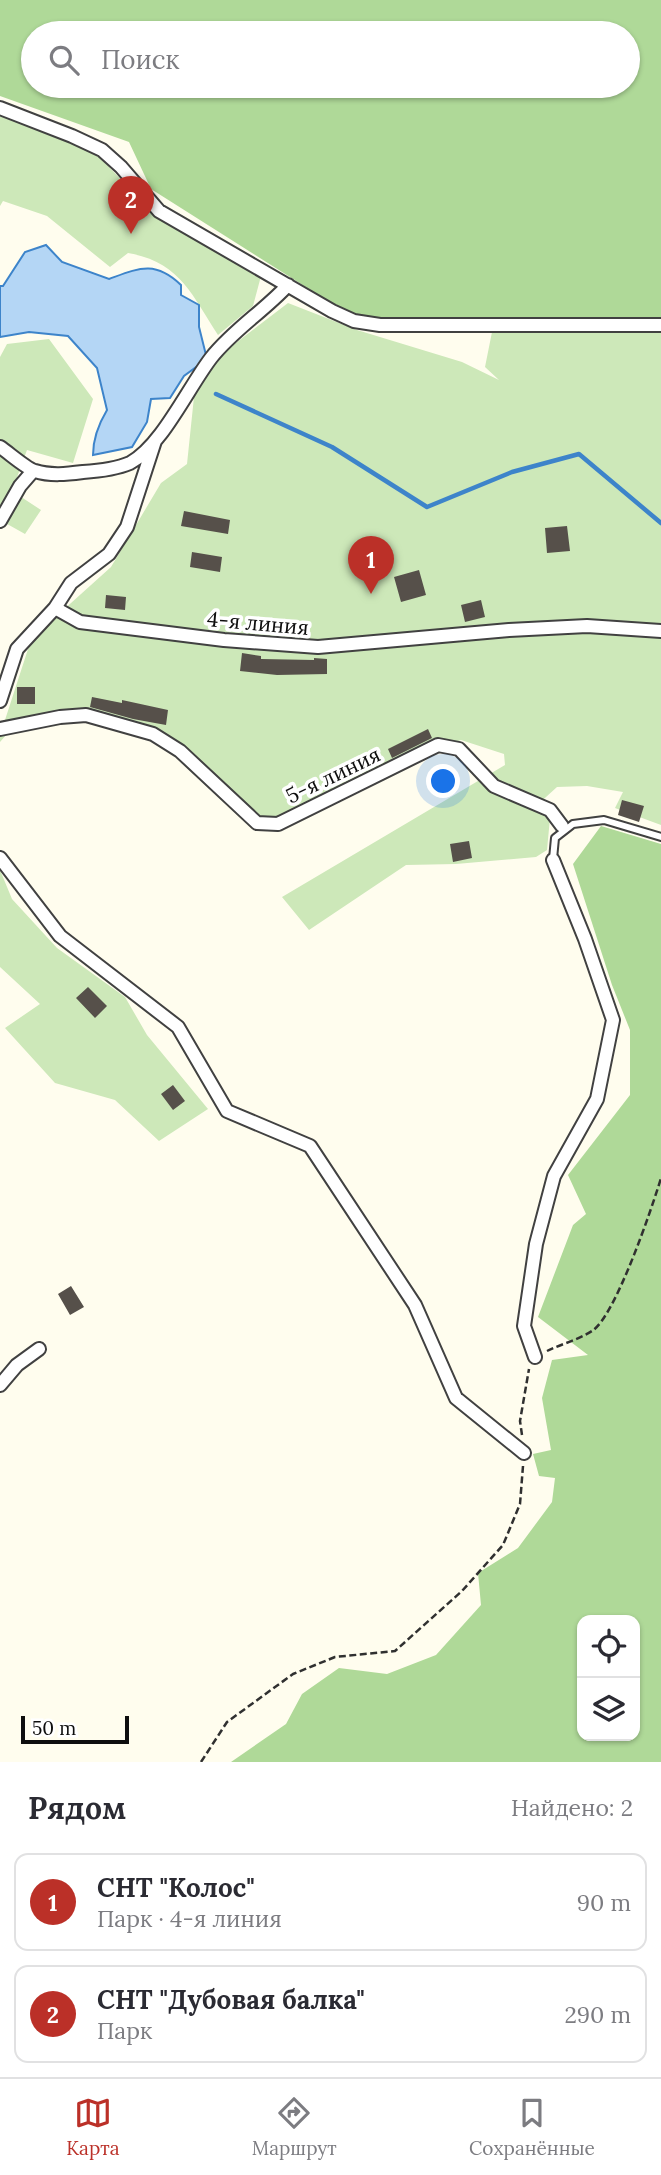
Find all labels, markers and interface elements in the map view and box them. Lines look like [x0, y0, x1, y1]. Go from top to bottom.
search box [21, 21, 640, 98]
icon: search [45, 41, 83, 79]
text: Поиск [101, 43, 180, 76]
pin: 2 [108, 176, 154, 234]
pin: 1 [348, 536, 394, 594]
street label: 4-я линия [206, 605, 310, 641]
street label: 5-я линия [281, 741, 385, 809]
your location [426, 764, 460, 798]
map controls [577, 1615, 640, 1741]
button: locate [577, 1615, 640, 1678]
button: layers [577, 1678, 640, 1741]
scale bar [21, 1713, 130, 1745]
text: 50 m [32, 1716, 76, 1740]
text: Рядом [28, 1789, 126, 1827]
text: Найдено: 2 [511, 1793, 633, 1822]
text: СНТ "Колос" [97, 1871, 255, 1904]
text: 1 [48, 1888, 58, 1917]
text: 90 m [577, 1888, 631, 1917]
text: Парк · 4-я линия [97, 1904, 282, 1933]
text: СНТ "Дубовая балка" [97, 1983, 365, 2016]
text: 2 [47, 2000, 59, 2029]
text: 290 m [564, 2000, 631, 2029]
text: Парк [97, 2016, 152, 2045]
tab: Карта [66, 2094, 119, 2160]
tab: Маршрут [252, 2094, 337, 2160]
tab: Сохранённые [469, 2094, 595, 2160]

